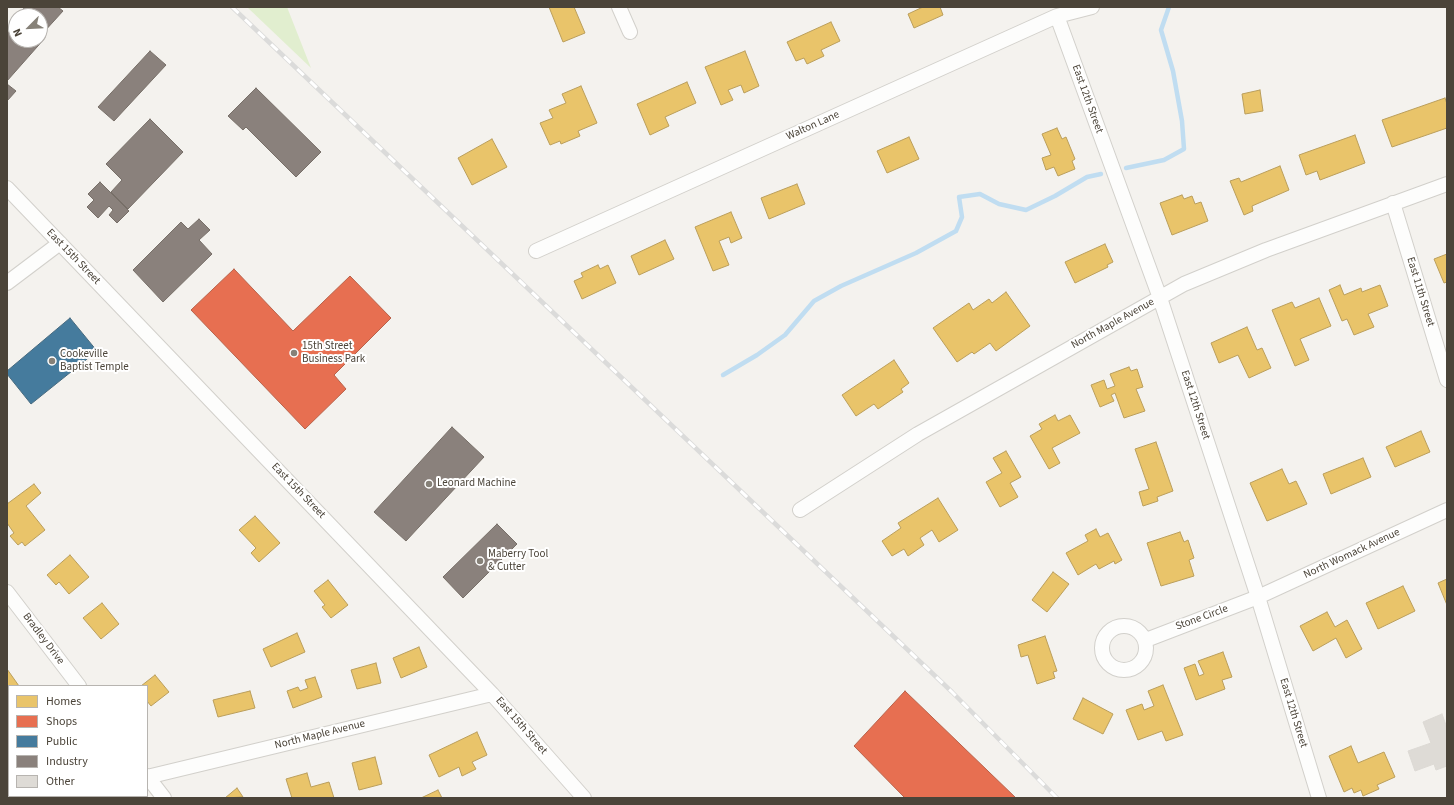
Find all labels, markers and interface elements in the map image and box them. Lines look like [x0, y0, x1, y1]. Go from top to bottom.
north arrow [8, 8, 48, 48]
text: N [9, 26, 26, 39]
street label: East 12th Street [1068, 63, 1106, 135]
street label: Walton Lane [784, 108, 842, 144]
street label: East 15th Street [43, 227, 103, 287]
street label: East 11th Street [1403, 256, 1437, 328]
street label: North Maple Avenue [1069, 296, 1157, 352]
place label: 15th Street Business Park [302, 340, 365, 366]
place label: Cookeville Baptist Temple [60, 348, 129, 374]
marker: 15th Street Business Park [289, 348, 299, 358]
marker: Cookeville Baptist Temple [47, 356, 57, 366]
street label: East 12th Street [1178, 369, 1212, 441]
street label: East 15th Street [268, 461, 328, 521]
place label: Leonard Machine [437, 477, 516, 491]
marker: Leonard Machine [424, 479, 434, 489]
street label: North Womack Avenue [1302, 526, 1402, 582]
place label: Maberry Tool & Cutter [488, 548, 548, 574]
marker: Maberry Tool & Cutter [475, 556, 485, 566]
street label: Stone Circle [1174, 602, 1230, 634]
street label: Bradley Drive [19, 611, 67, 667]
street label: East 12th Street [1276, 677, 1310, 749]
legend [8, 685, 148, 797]
text: Homes [46, 693, 81, 710]
street label: East 15th Street [492, 694, 550, 758]
text: Shops [46, 713, 77, 730]
street label: North Maple Avenue [273, 717, 367, 753]
text: Public [46, 733, 77, 750]
text: Industry [46, 753, 88, 770]
text: Other [46, 773, 75, 790]

